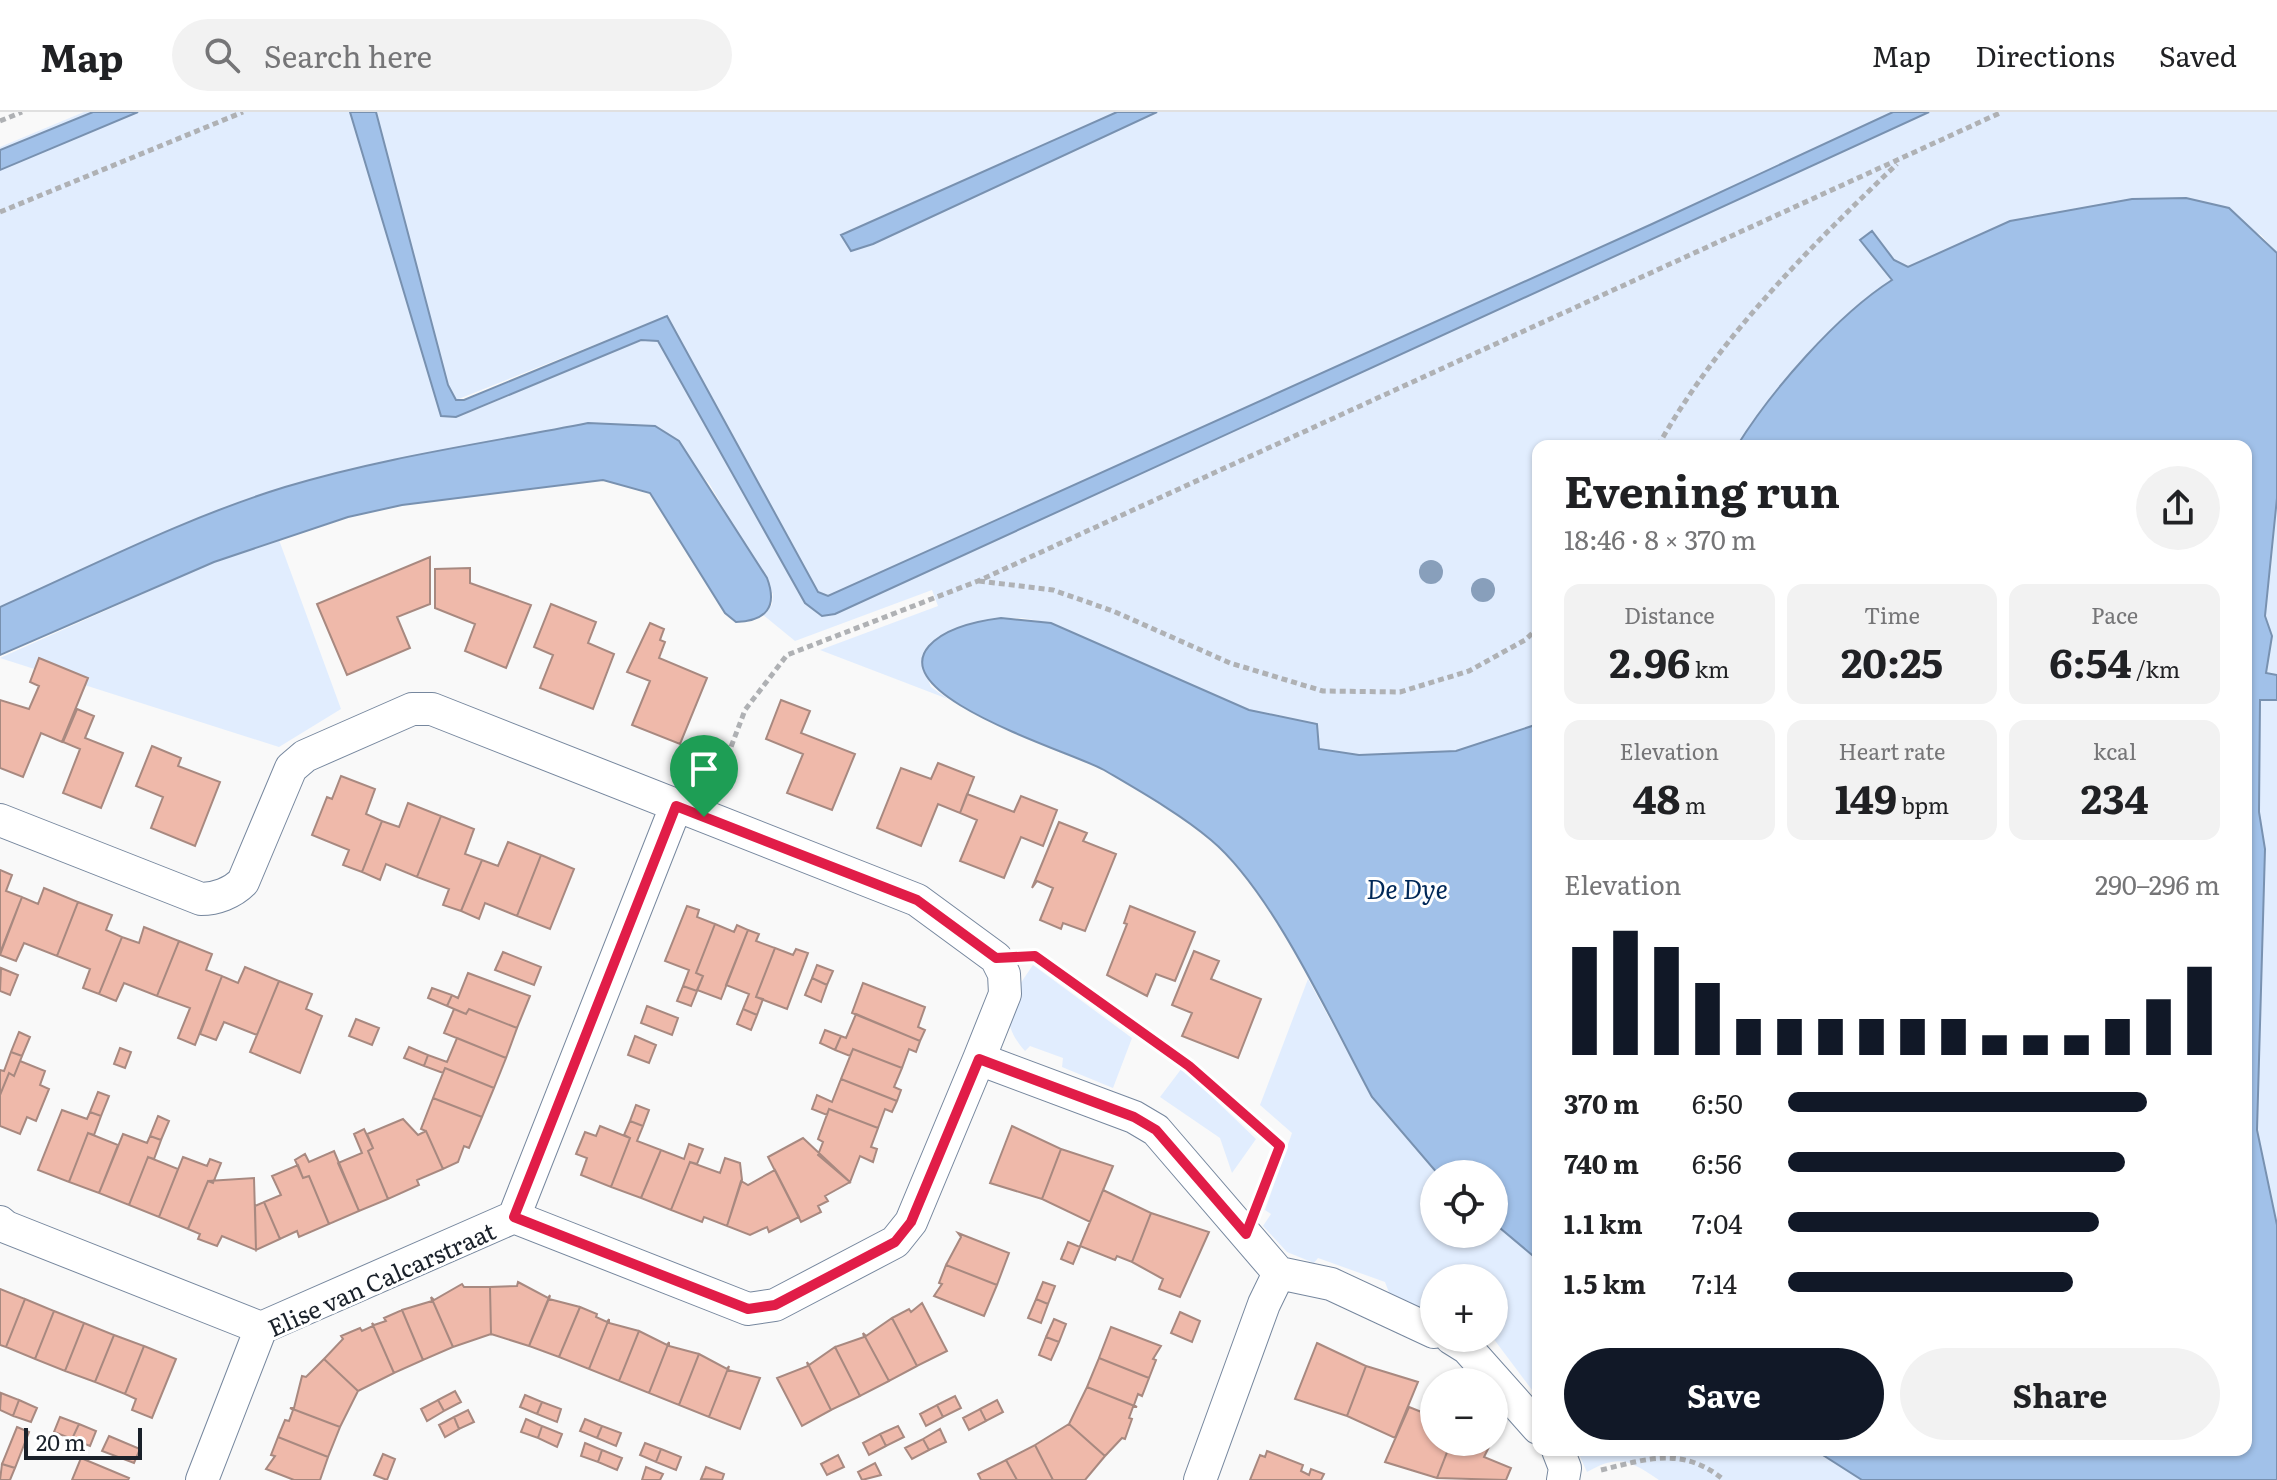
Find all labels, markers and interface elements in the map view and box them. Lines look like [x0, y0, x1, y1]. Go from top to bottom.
search box [172, 19, 732, 91]
text: Map [40, 27, 124, 84]
icon: search [200, 33, 244, 77]
text: Search here [264, 33, 432, 77]
text: Map [1872, 34, 1931, 76]
text: Directions [1975, 34, 2115, 76]
text: Saved [2159, 34, 2237, 76]
text: Evening run [1564, 456, 1840, 522]
button: share [2136, 466, 2220, 550]
text: 18:46 · 8 × 370 m [1564, 519, 1756, 558]
text: Distance [1624, 598, 1715, 631]
text: Time [1864, 598, 1920, 631]
text: Pace [2091, 598, 2138, 631]
text: 2.96 [1609, 631, 1690, 690]
text: 20:25 [1841, 631, 1943, 690]
text: 6:54 [2049, 631, 2132, 690]
text: km [1690, 652, 1729, 685]
text: /km [2132, 652, 2180, 685]
text: Elevation [1620, 734, 1719, 767]
text: Heart rate [1839, 734, 1945, 767]
text: kcal [2093, 734, 2136, 767]
pin [670, 735, 738, 817]
icon: arrive [682, 747, 726, 791]
text: 48 [1633, 767, 1680, 826]
text: 149 [1835, 767, 1897, 826]
text: 234 [2081, 767, 2149, 826]
text: m [1680, 788, 1706, 821]
text: bpm [1897, 788, 1949, 821]
text: Elevation [1564, 864, 1682, 903]
text: 290–296 m [2095, 864, 2220, 903]
water label: De Dye [1366, 868, 1448, 907]
text: 370 m [1564, 1083, 1639, 1122]
text: 6:50 [1692, 1083, 1743, 1122]
text: 740 m [1564, 1143, 1639, 1182]
text: 6:56 [1692, 1143, 1742, 1182]
map controls [1420, 1160, 1508, 1456]
button: locate [1420, 1160, 1508, 1248]
text: 1.1 km [1564, 1203, 1643, 1242]
text: 7:04 [1692, 1203, 1743, 1242]
street label: Elise van Calcarstraat [262, 1212, 501, 1344]
text: 1.5 km [1564, 1263, 1646, 1302]
text: 7:14 [1692, 1263, 1737, 1302]
button: + [1420, 1264, 1508, 1352]
button: Save [1564, 1348, 1884, 1440]
button: Share [1900, 1348, 2220, 1440]
button: − [1420, 1368, 1508, 1456]
scale bar [24, 1424, 142, 1460]
text: 20 m [36, 1425, 86, 1458]

